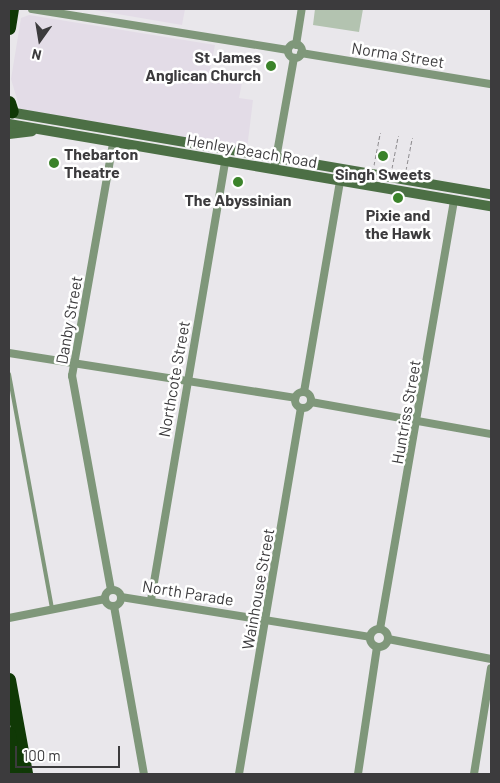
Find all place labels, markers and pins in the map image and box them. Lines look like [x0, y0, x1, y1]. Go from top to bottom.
place label: St James Anglican Church [145, 47, 261, 85]
marker: St James Anglican Church [265, 60, 277, 72]
place label: Thebarton Theatre [64, 144, 138, 182]
marker: Singh Sweets [377, 150, 389, 162]
marker: Thebarton Theatre [48, 157, 60, 169]
place label: Singh Sweets [335, 164, 431, 184]
marker: The Abyssinian [232, 176, 244, 188]
place label: The Abyssinian [185, 190, 291, 210]
marker: Pixie and the Hawk [392, 192, 404, 204]
place label: Pixie and the Hawk [365, 205, 431, 243]

